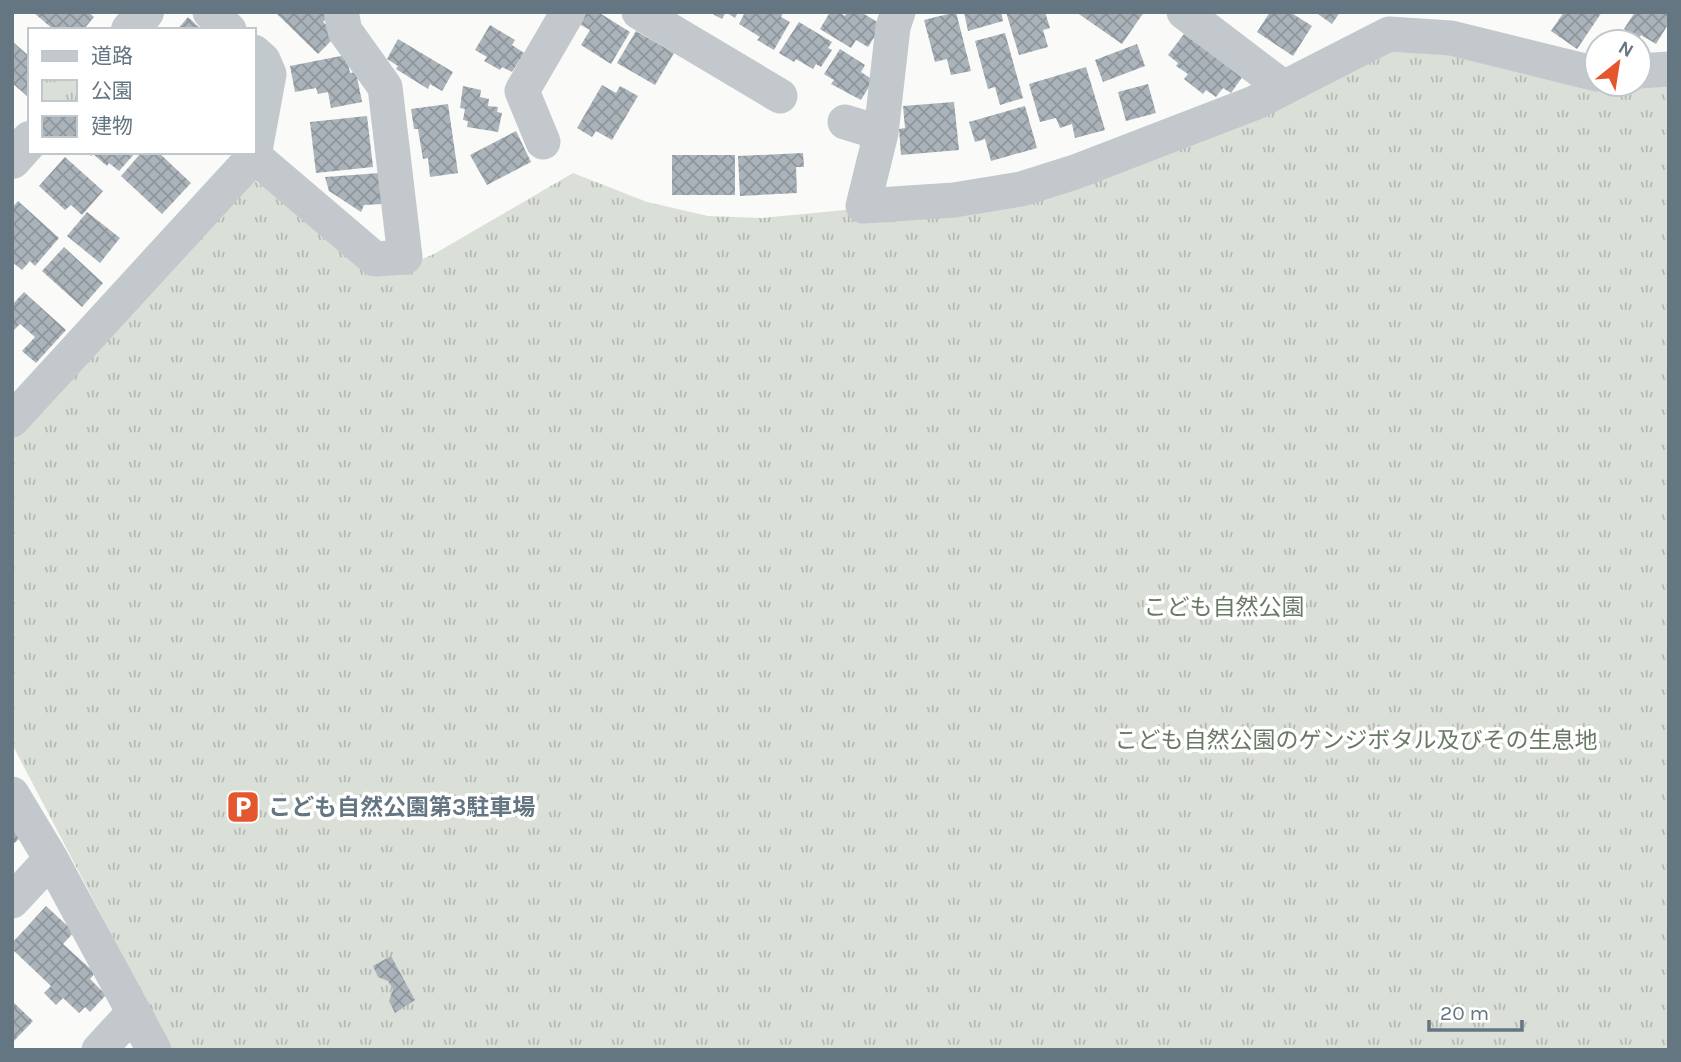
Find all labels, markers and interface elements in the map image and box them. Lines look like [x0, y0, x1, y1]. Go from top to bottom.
legend [28, 28, 256, 154]
north arrow [1583, 28, 1653, 98]
text: N [1615, 36, 1637, 62]
text: 道路 [91, 44, 133, 68]
text: 公園 [91, 79, 133, 103]
text: 建物 [91, 114, 133, 138]
park label: こども自然公園 [1144, 594, 1305, 621]
park label: こども自然公園のゲンジボタル及びその生息地 [1115, 727, 1598, 754]
parking icon: こども自然公園第3駐車場 [224, 788, 262, 826]
place label: こども自然公園第3駐車場 [268, 794, 535, 821]
scale bar [1429, 988, 1522, 1032]
text: 20 m [1440, 1001, 1489, 1025]

